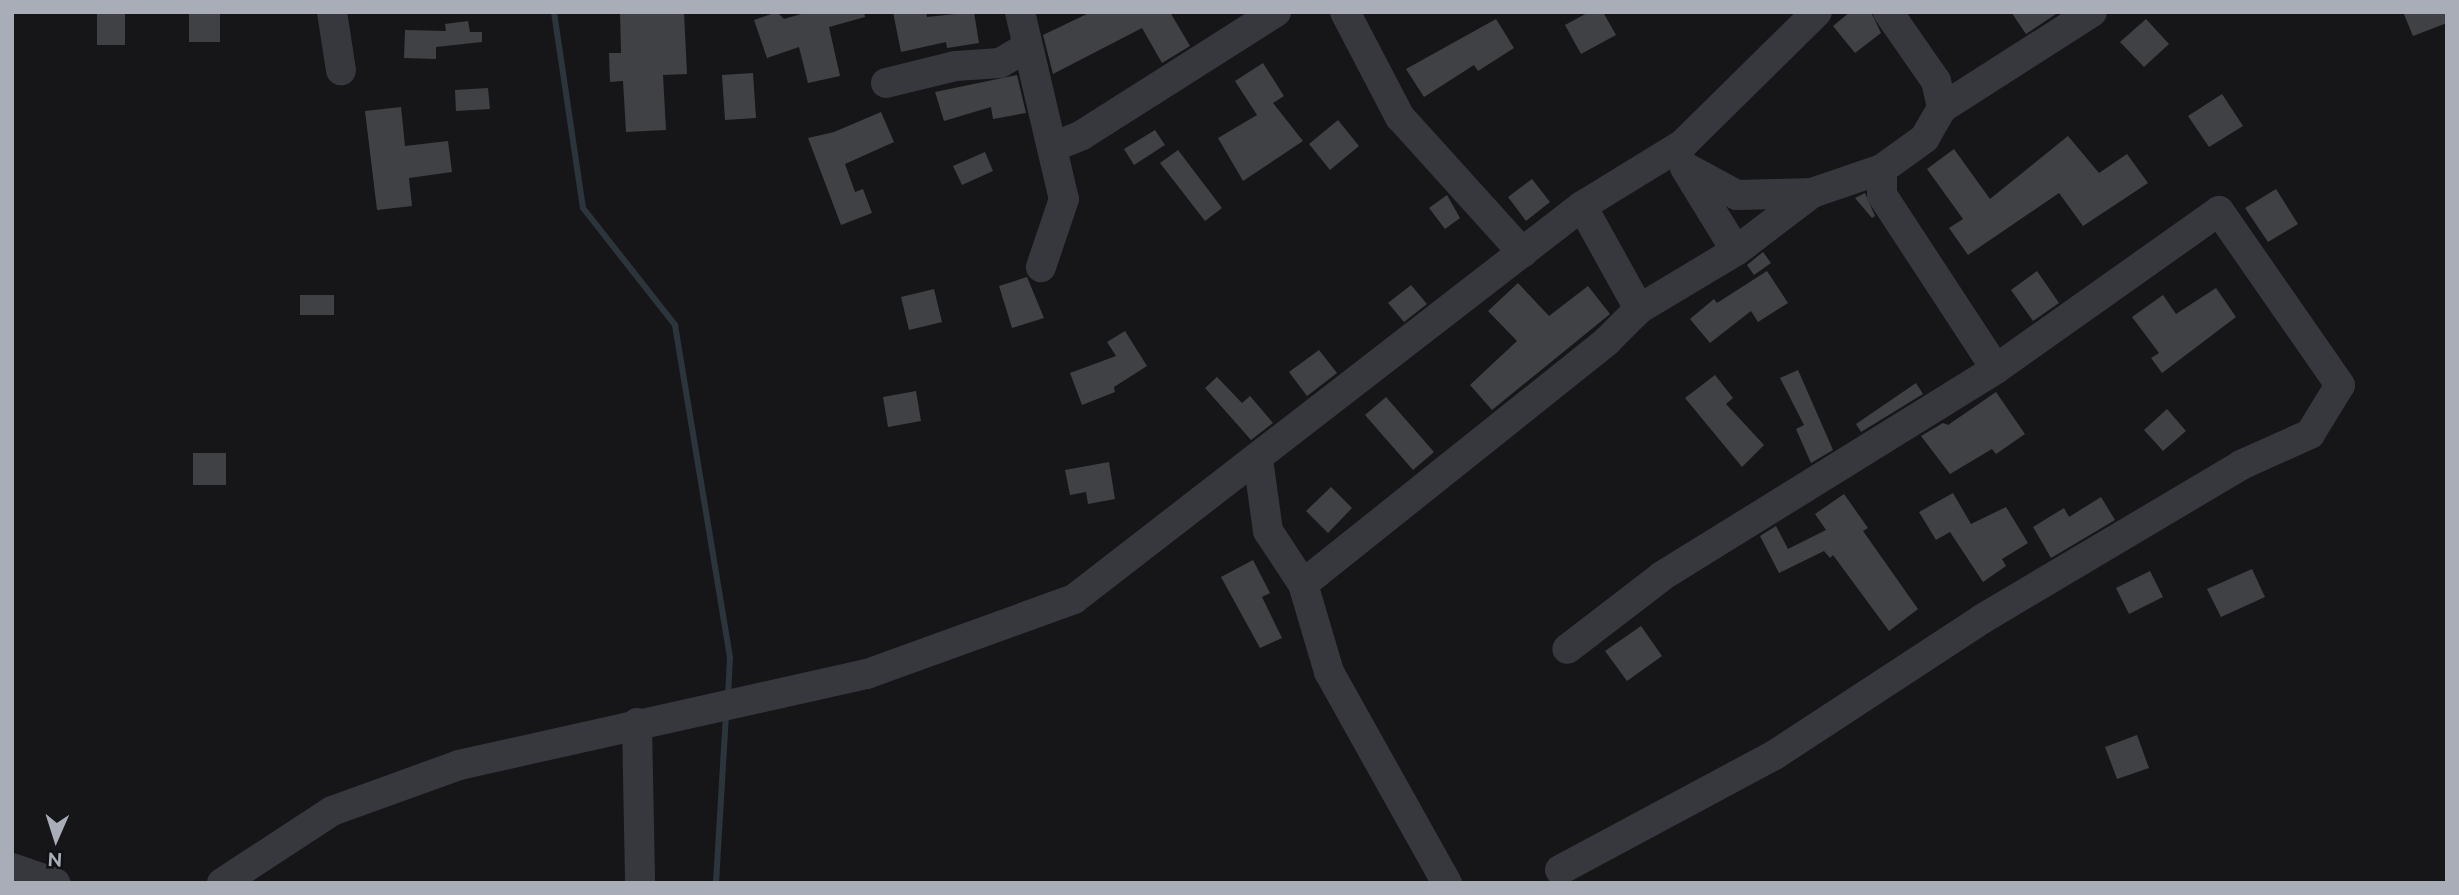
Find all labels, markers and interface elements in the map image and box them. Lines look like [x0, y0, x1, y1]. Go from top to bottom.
north arrow [21, 804, 91, 874]
text: N [47, 849, 63, 871]

